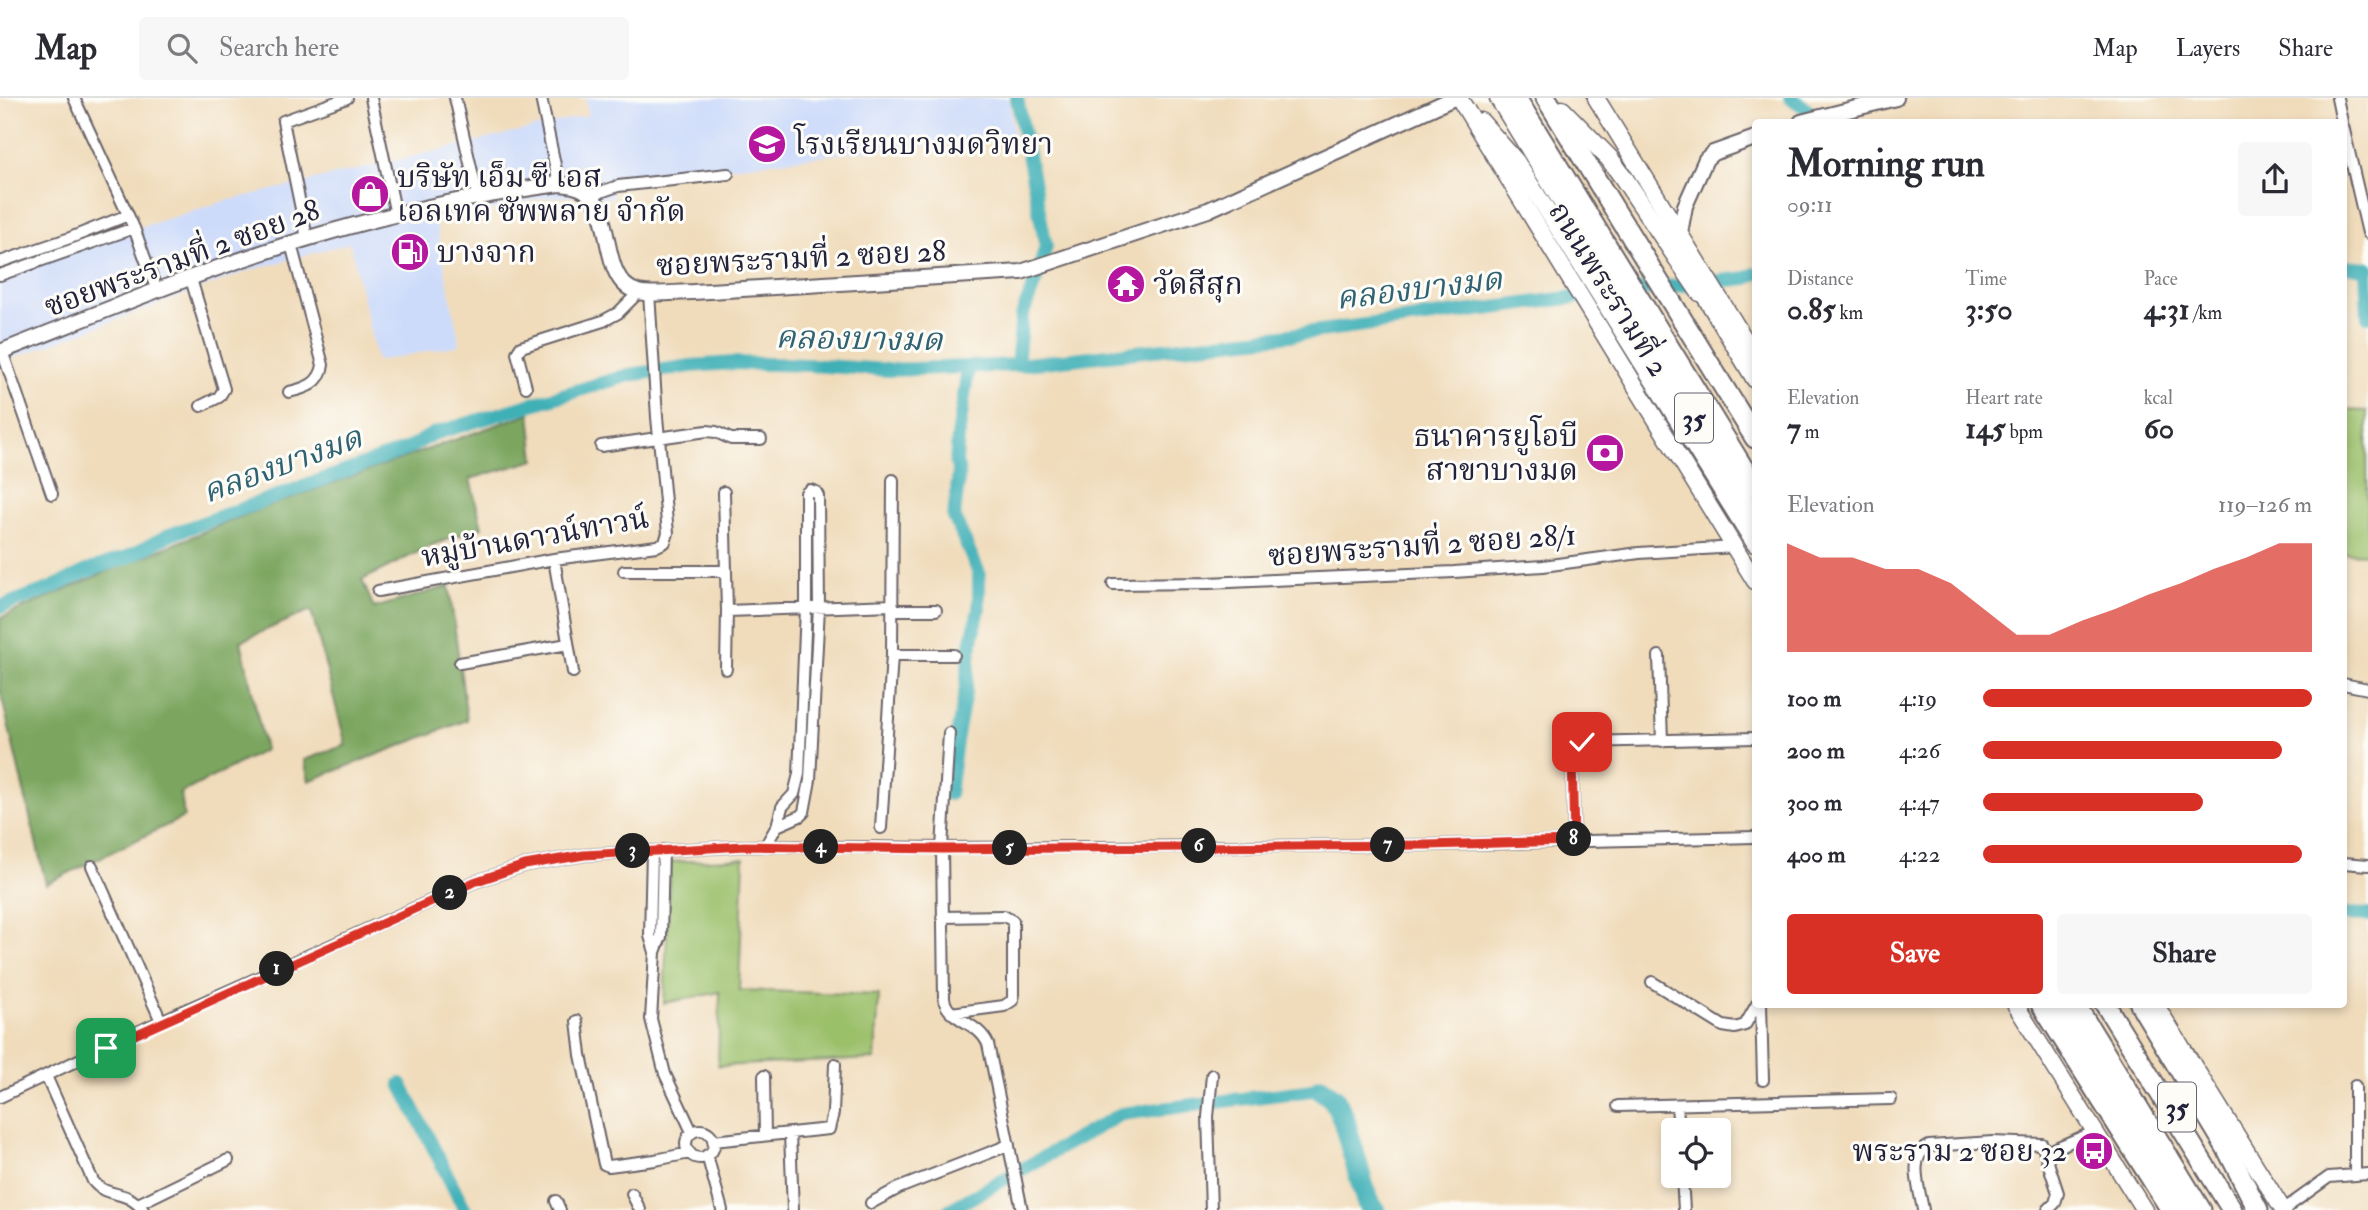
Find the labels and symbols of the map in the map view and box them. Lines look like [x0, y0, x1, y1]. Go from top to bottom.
school or university icon: โรงเรียนบางมดวิทยา [746, 123, 788, 165]
place label: โรงเรียนบางมดวิทยา [793, 123, 1053, 163]
place label: บริษัท เอ็ม ซี เอส เอลเทค ซัพพลาย จำกัด [397, 159, 686, 230]
shop icon: บริษัท เอ็ม ซี เอส เอลเทค ซัพพลาย จำกัด [349, 173, 391, 215]
street label: ซอยพระรามที่ 2 ซอย 28 [38, 188, 325, 326]
street label: ถนนพระรามที่ 2 [1540, 193, 1680, 384]
street label: ซอยพระรามที่ 2 ซอย 28 [655, 228, 947, 285]
fuel station icon: บางจาก [389, 231, 431, 273]
place label: บางจาก [437, 234, 536, 271]
water label: คลองบางมด [1334, 259, 1506, 319]
temple icon: วัดสีสุก [1105, 263, 1147, 305]
place label: วัดสีสุก [1153, 266, 1243, 303]
water label: คลองบางมด [775, 318, 944, 360]
road number: 35 [1675, 394, 1713, 442]
place label: ธนาคารยูโอบี สาขาบางมด [1413, 415, 1578, 489]
water label: คลองบางมด [197, 417, 369, 512]
bank icon: ธนาคารยูโอบี สาขาบางมด [1584, 432, 1626, 474]
street label: หมู่บ้านดาวน์ทาวน์ [418, 499, 652, 577]
street label: ซอยพระรามที่ 2 ซอย 28/1 [1266, 512, 1577, 575]
pin [1552, 712, 1612, 772]
pin: 8 [1556, 822, 1592, 856]
pin: 6 [1182, 828, 1216, 864]
pin: 7 [1370, 828, 1406, 862]
pin: 4 [804, 830, 838, 864]
pin: 5 [992, 830, 1028, 866]
pin: 3 [616, 834, 650, 868]
pin: 2 [433, 876, 468, 910]
pin: 1 [260, 952, 294, 986]
pin [76, 1018, 136, 1078]
road number: 35 [2158, 1082, 2196, 1132]
bus stop icon: พระราม 2 ซอย 32 [2073, 1130, 2115, 1172]
place label: พระราม 2 ซอย 32 [1852, 1133, 2067, 1170]

